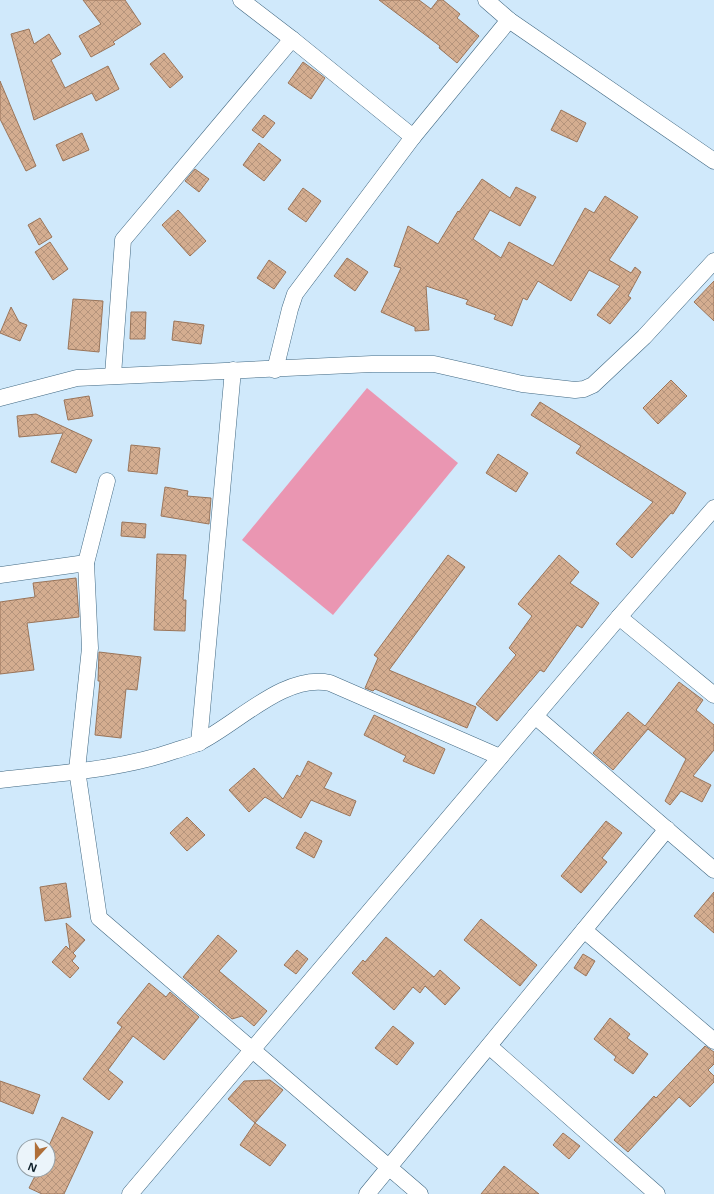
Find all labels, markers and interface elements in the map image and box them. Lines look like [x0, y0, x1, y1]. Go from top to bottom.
north arrow [16, 1138, 56, 1178]
text: N [25, 1159, 39, 1176]

